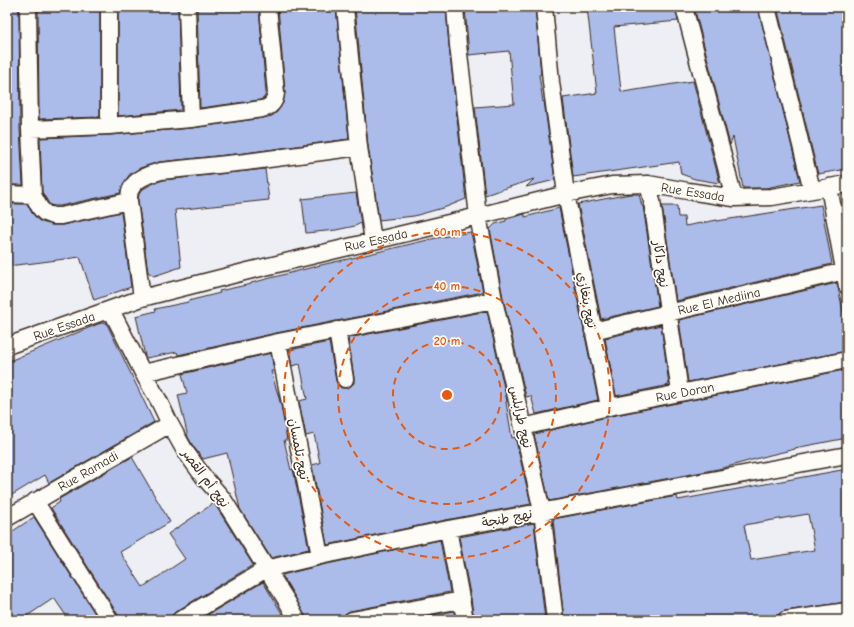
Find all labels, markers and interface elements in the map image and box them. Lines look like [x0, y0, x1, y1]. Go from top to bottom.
street label: Rue Essada [660, 180, 726, 204]
street label: Rue Essada [343, 225, 409, 255]
text: 60 m [434, 225, 460, 239]
street label: نهج داكار [648, 239, 672, 289]
street label: نهج بنغازي [572, 271, 600, 330]
text: 40 m [434, 279, 460, 293]
street label: Rue El Mediina [676, 284, 762, 318]
street label: Rue Essada [31, 308, 97, 344]
text: 20 m [434, 334, 460, 348]
street label: Rue Doran [655, 379, 715, 405]
street label: نهج طرابلس [505, 384, 535, 450]
centre of rings [440, 388, 454, 402]
street label: نهج تلمسان [284, 417, 312, 481]
street label: نهج أم القصر [176, 445, 233, 512]
street label: Rue Ramadi [55, 448, 121, 494]
street label: نهج طنجة [480, 506, 534, 532]

